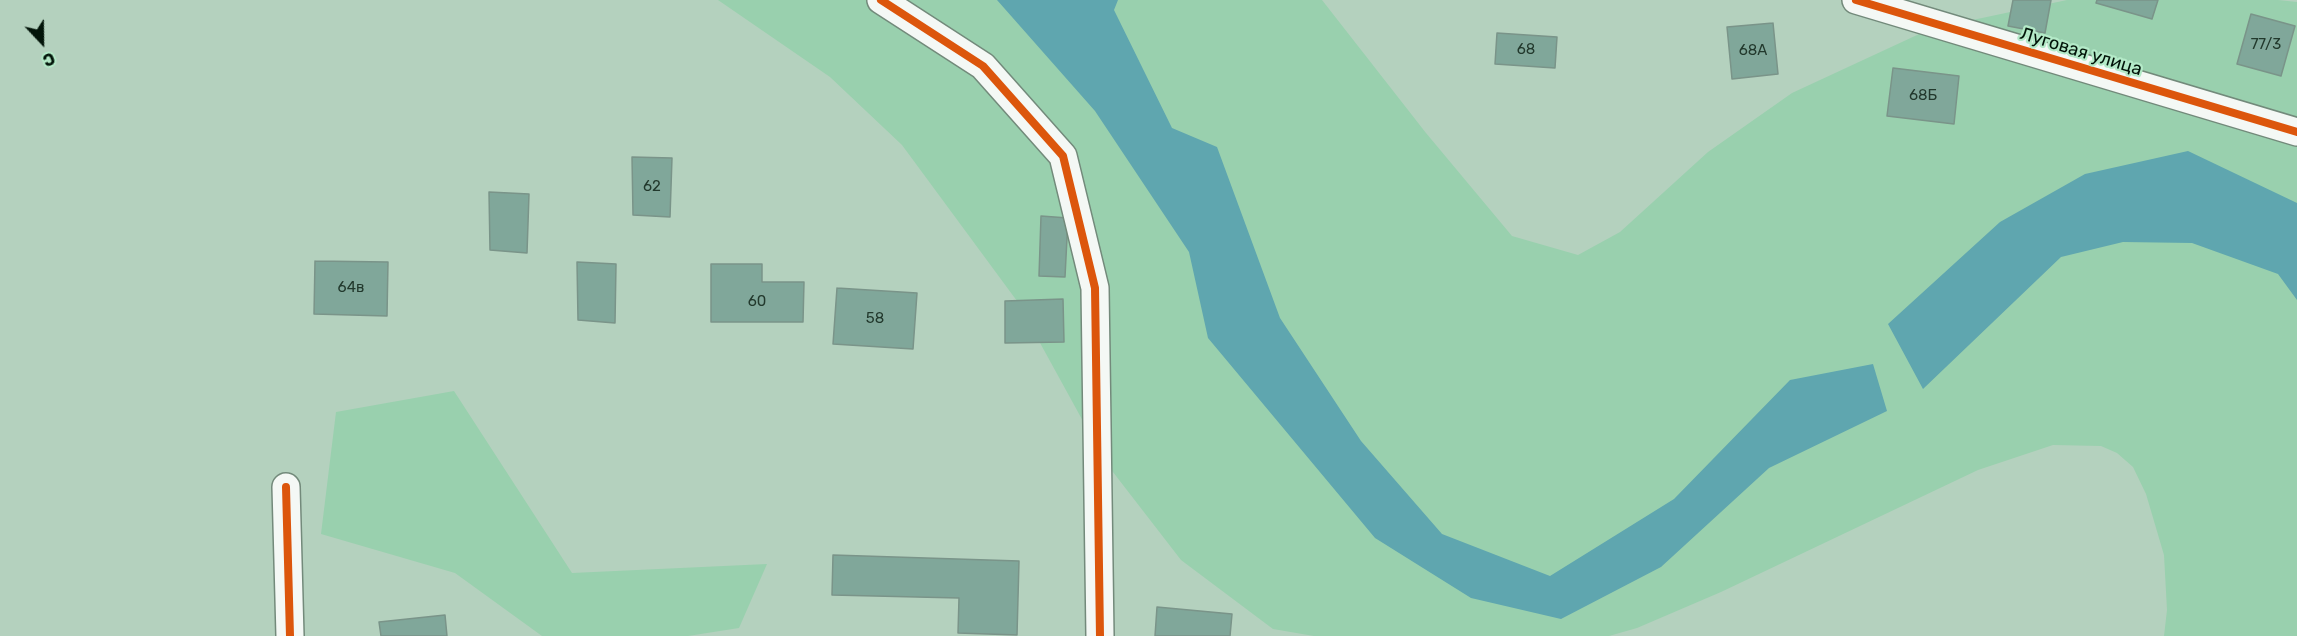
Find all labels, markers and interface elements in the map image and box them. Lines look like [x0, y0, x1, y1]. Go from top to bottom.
north arrow [12, 12, 72, 72]
street label: Луговая улица [2017, 23, 2145, 81]
house number: 77/3 [2251, 36, 2281, 54]
house number: 68 [1517, 41, 1535, 59]
house number: 68А [1739, 42, 1767, 60]
text: С [40, 48, 58, 70]
house number: 68Б [1909, 87, 1937, 105]
house number: 62 [643, 178, 661, 196]
house number: 64в [338, 279, 364, 297]
house number: 60 [748, 293, 766, 311]
house number: 58 [866, 310, 884, 328]

